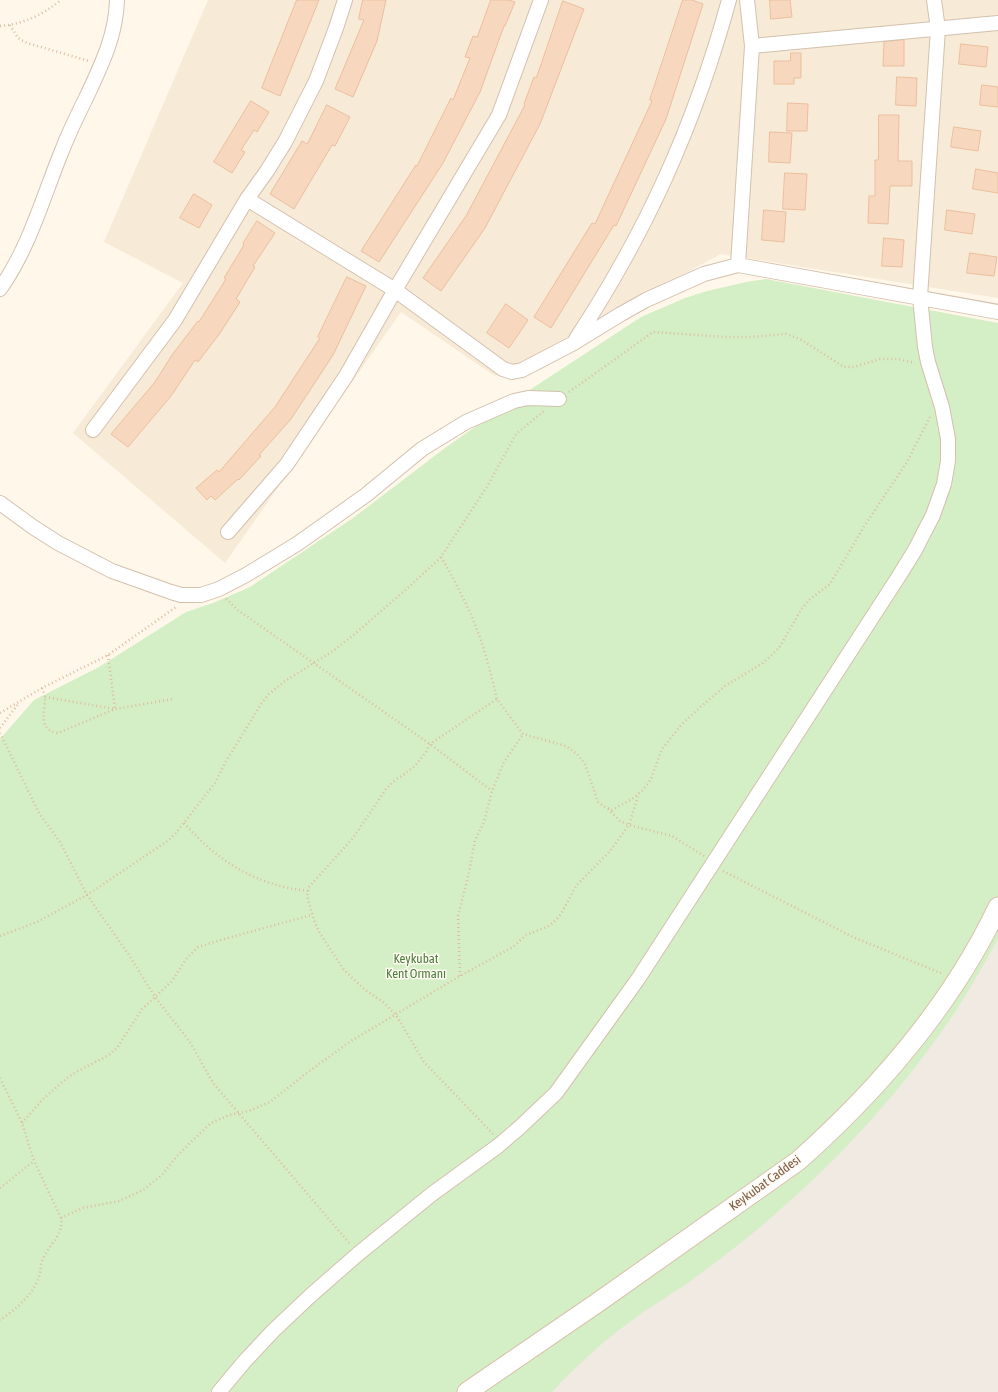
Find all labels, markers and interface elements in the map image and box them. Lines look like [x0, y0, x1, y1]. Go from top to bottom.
park label: Keykubat Kent Ormanı [386, 951, 446, 982]
street label: Keykubat Caddesi [726, 1152, 804, 1214]

